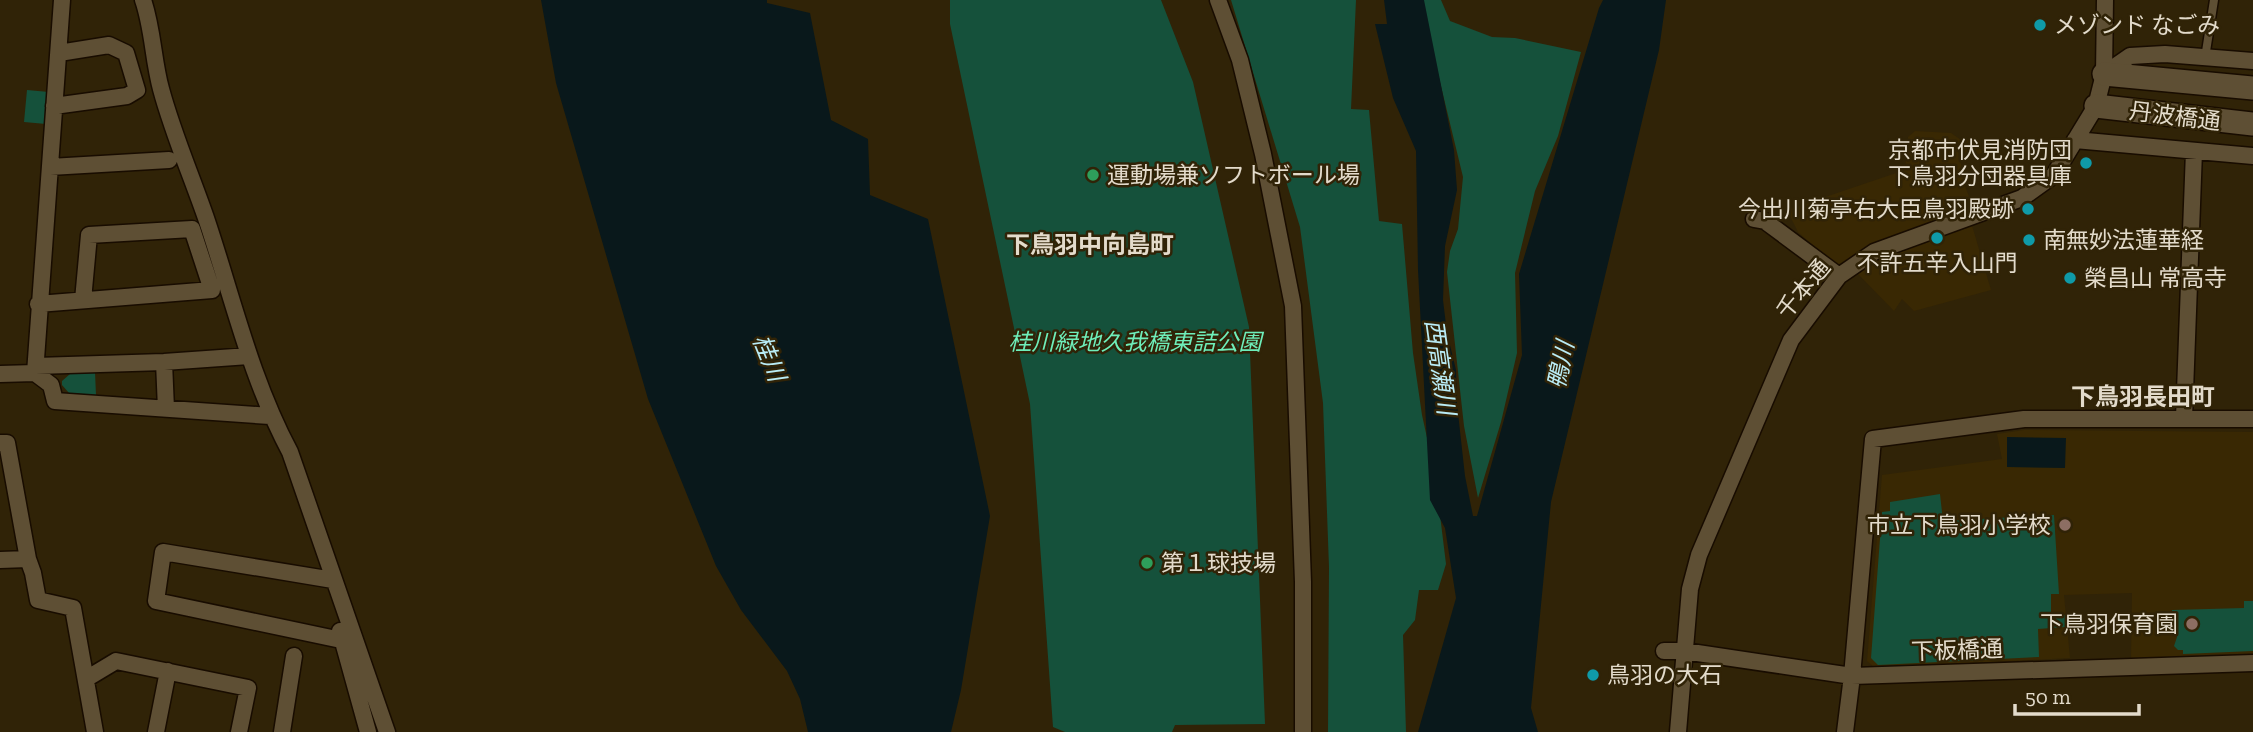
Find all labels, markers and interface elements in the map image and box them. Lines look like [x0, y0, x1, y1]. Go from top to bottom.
place label: メゾンド なごみ [2054, 11, 2220, 39]
marker: メゾンド なごみ [2032, 17, 2048, 33]
street label: 丹波橋通 [2128, 96, 2222, 136]
place label: 京都市伏見消防団 下鳥羽分団器具庫 [1888, 136, 2072, 190]
marker: 京都市伏見消防団 下鳥羽分団器具庫 [2078, 155, 2094, 171]
place label: 運動場兼ソフトボール場 [1107, 161, 1360, 189]
marker: 運動場兼ソフトボール場 [1085, 167, 1101, 183]
place label: 今出川菊亭右大臣鳥羽殿跡 [1738, 195, 2014, 223]
marker: 今出川菊亭右大臣鳥羽殿跡 [2020, 201, 2036, 217]
place label: 南無妙法蓮華経 [2043, 226, 2204, 254]
district label: 下鳥羽中向島町 [1006, 230, 1174, 259]
marker: 不許五辛入山門 [1929, 230, 1945, 246]
marker: 南無妙法蓮華経 [2021, 232, 2037, 248]
place label: 不許五辛入山門 [1857, 249, 2018, 277]
street label: 千本通 [1770, 254, 1836, 324]
place label: 榮昌山 常高寺 [2084, 264, 2227, 292]
marker: 榮昌山 常高寺 [2062, 270, 2078, 286]
water label: 西高瀬川 [1419, 317, 1462, 419]
park label: 桂川緑地久我橋東詰公園 [1009, 328, 1265, 356]
water label: 桂川 [747, 330, 793, 388]
water label: 鴨川 [1541, 335, 1580, 391]
district label: 下鳥羽長田町 [2071, 382, 2215, 411]
place label: 市立下鳥羽小学校 [1867, 511, 2051, 539]
marker: 市立下鳥羽小学校 [2057, 517, 2073, 533]
place label: 第１球技場 [1161, 549, 1276, 577]
marker: 第１球技場 [1139, 555, 1155, 571]
place label: 下鳥羽保育園 [2040, 610, 2178, 638]
marker: 下鳥羽保育園 [2184, 616, 2200, 632]
street label: 下板橋通 [1911, 634, 2003, 666]
place label: 鳥羽の大石 [1607, 661, 1722, 689]
marker: 鳥羽の大石 [1585, 667, 1601, 683]
scale bar [2015, 672, 2139, 716]
text: 50 m [2025, 684, 2071, 709]

